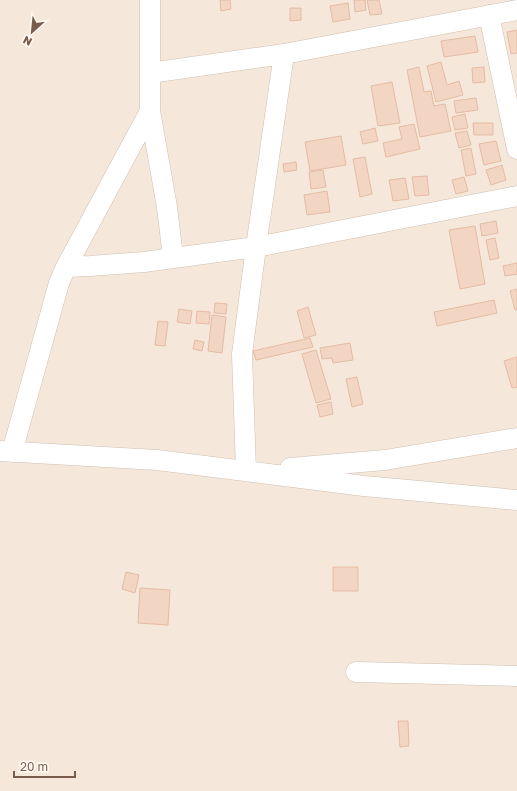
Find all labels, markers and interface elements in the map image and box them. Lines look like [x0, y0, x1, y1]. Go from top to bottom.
north arrow [12, 12, 52, 52]
text: N [21, 34, 34, 49]
scale bar [14, 753, 75, 779]
text: 20 m [20, 759, 48, 774]

